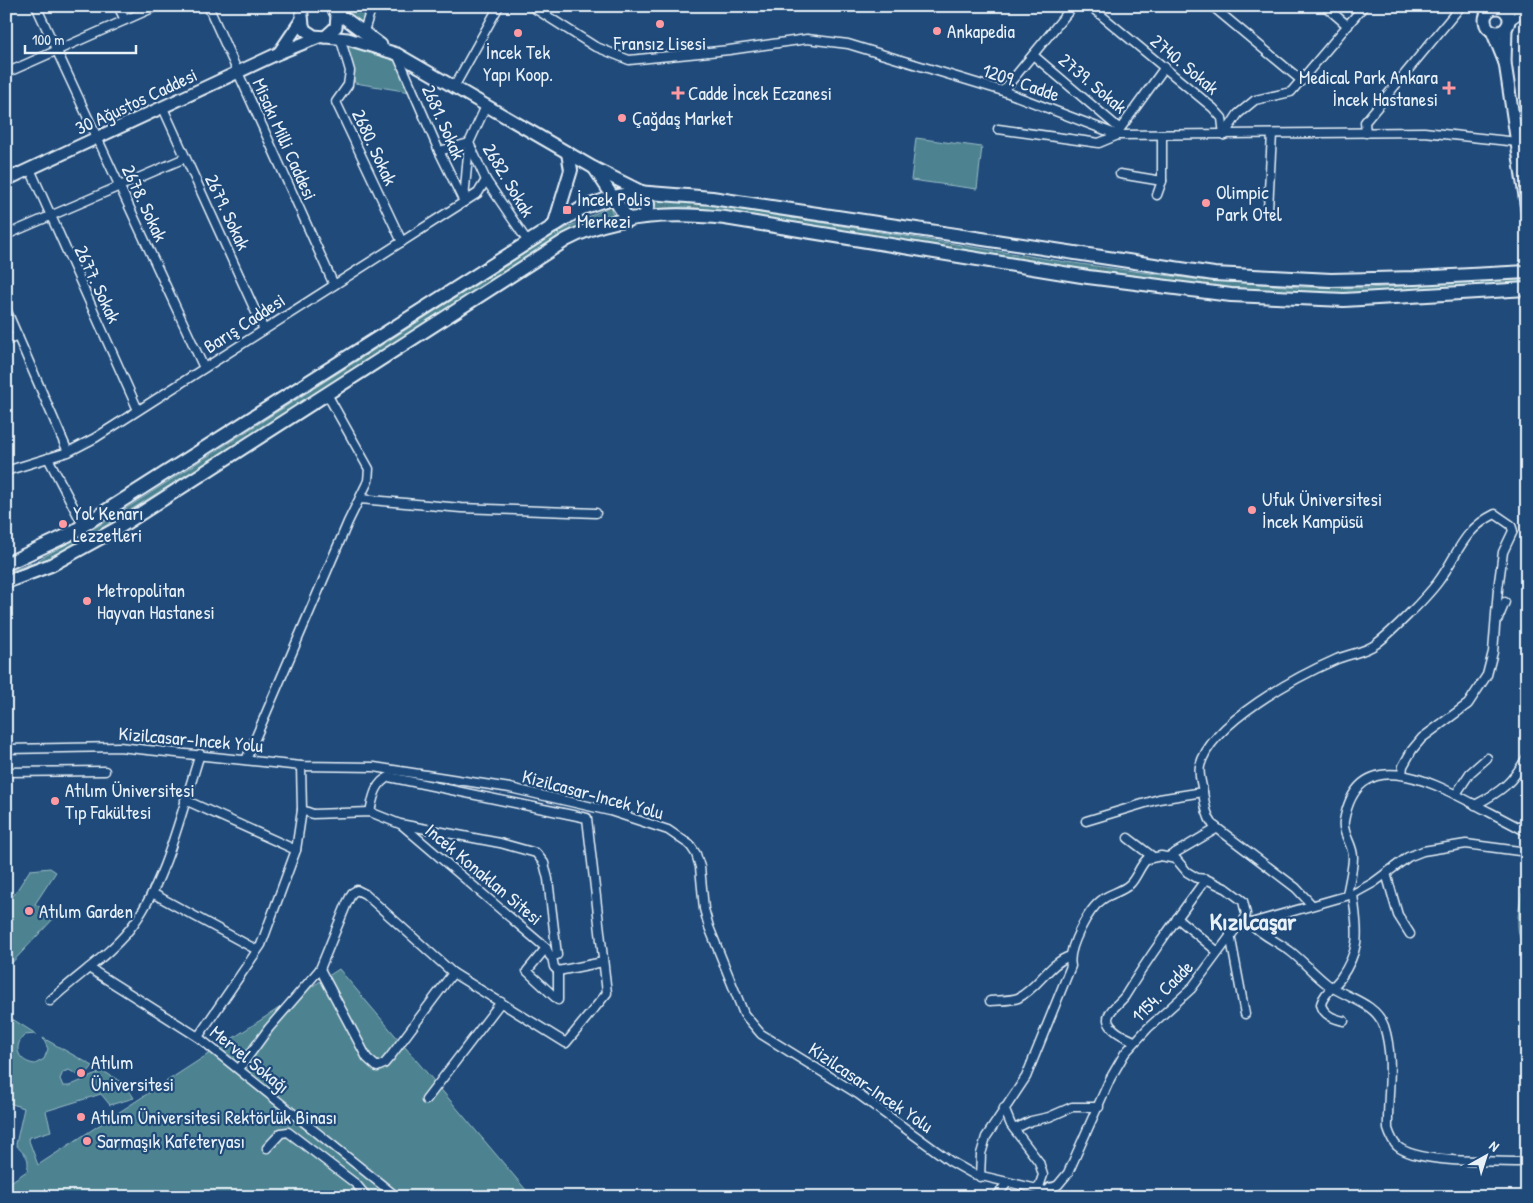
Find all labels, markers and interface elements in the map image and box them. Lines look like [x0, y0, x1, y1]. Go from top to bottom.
marker: Fransız Lisesi [654, 18, 666, 30]
place label: Ankapedia [947, 18, 1016, 44]
scale bar [25, 22, 136, 54]
marker: Ankapedia [931, 25, 943, 37]
marker: İncek Tek Yapı Koop. [512, 27, 524, 39]
street label: 2740. Sokak [1145, 28, 1225, 100]
text: 100 m [32, 29, 65, 50]
place label: Fransız Lisesi [613, 30, 706, 56]
place label: İncek Tek Yapı Koop. [483, 39, 553, 87]
street label: 2739. Sokak [1053, 47, 1133, 119]
street label: 1209. Cadde [979, 57, 1063, 107]
street label: 30 Ağustos Caddesi [71, 61, 201, 141]
place label: Medical Park Ankara İncek Hastanesi [1299, 64, 1439, 112]
street label: Misakı Milli Caddesi [246, 74, 324, 204]
street label: 2681. Sokak [416, 80, 472, 164]
place label: Cadde İncek Eczanesi [688, 80, 832, 106]
marker: Medical Park Ankara İncek Hastanesi [1442, 81, 1456, 95]
marker: Cadde İncek Eczanesi [672, 87, 684, 99]
street label: 2680. Sokak [346, 105, 404, 189]
place label: Çağdaş Market [632, 105, 733, 131]
marker: Çağdaş Market [616, 112, 628, 124]
street label: 2682. Sokak [477, 138, 541, 222]
street label: 2678. Sokak [116, 160, 174, 246]
street label: 2679. Sokak [199, 170, 257, 254]
place label: Olimpic Park Otel [1216, 179, 1283, 227]
place label: İncek Polis Merkezi [577, 186, 651, 234]
marker: Olimpic Park Otel [1200, 197, 1212, 209]
marker: İncek Polis Merkezi [561, 204, 573, 216]
street label: 2677. Sokak [69, 241, 127, 327]
street label: Barış Caddesi [198, 287, 290, 359]
place label: Ufuk Üniversitesi İncek Kampüsü [1262, 486, 1382, 534]
place label: Yol Kenarı Lezzetleri [73, 500, 144, 548]
marker: Ufuk Üniversitesi İncek Kampüsü [1246, 504, 1258, 516]
marker: Yol Kenarı Lezzetleri [57, 518, 69, 530]
place label: Metropolitan Hayvan Hastanesi [97, 577, 215, 625]
marker: Metropolitan Hayvan Hastanesi [81, 595, 93, 607]
street label: Kizilcasar-Incek Yolu [118, 720, 265, 758]
street label: Kizilcasar-Incek Yolu [520, 763, 667, 825]
place label: Atılım Üniversitesi Tıp Fakültesi [65, 777, 195, 825]
marker: Atılım Üniversitesi Tıp Fakültesi [49, 795, 61, 807]
street label: Incek Konaklan Sitesi [420, 817, 548, 931]
place label: Atılım Garden [39, 898, 133, 924]
marker: Atılım Garden [23, 905, 35, 917]
district label: Kızılcaşar [1210, 905, 1297, 937]
street label: 1154. Cadde [1125, 954, 1199, 1028]
street label: Mervel Sokağı [205, 1019, 295, 1099]
street label: Kizilcasar-Incek Yolu [804, 1036, 939, 1139]
place label: Atılım Üniversitesi [91, 1049, 174, 1097]
marker: Atılım Üniversitesi [75, 1067, 87, 1079]
place label: Atılım Üniversitesi Rektörlük Binası [91, 1104, 337, 1130]
marker: Atılım Üniversitesi Rektörlük Binası [75, 1111, 87, 1123]
place label: Sarmaşık Kafeteryası [97, 1128, 245, 1154]
north arrow [1460, 1130, 1510, 1180]
marker: Sarmaşık Kafeteryası [81, 1135, 93, 1147]
text: N [1486, 1136, 1504, 1156]

